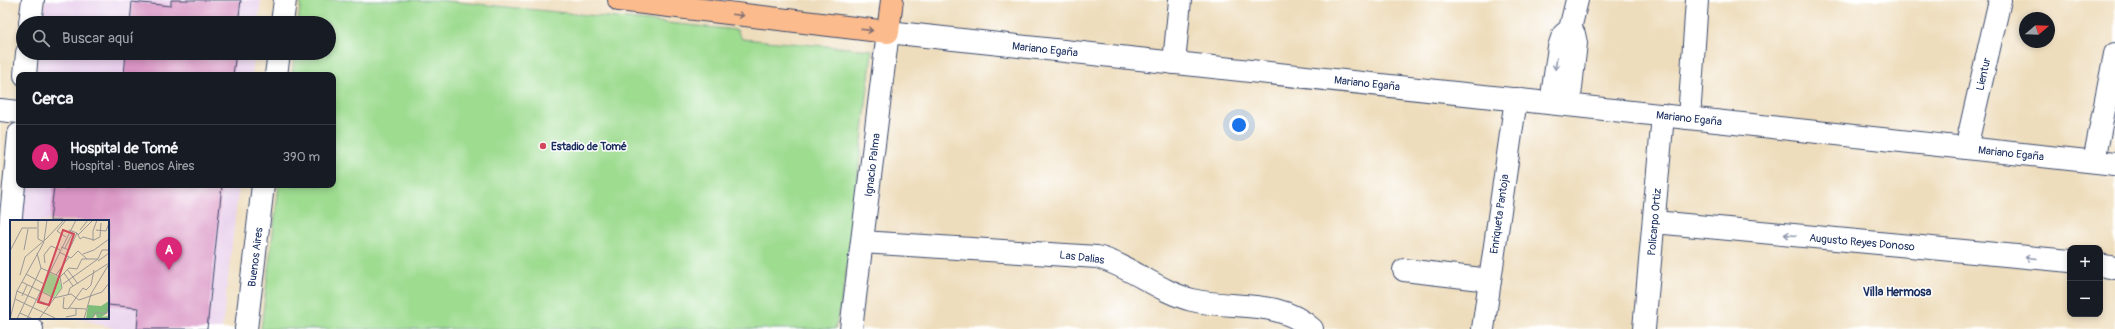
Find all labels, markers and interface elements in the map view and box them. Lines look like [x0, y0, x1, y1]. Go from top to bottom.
one-way arrow [731, 11, 744, 18]
north arrow [2019, 12, 2055, 48]
search box [16, 16, 336, 60]
one-way arrow [860, 26, 873, 33]
icon: search [30, 27, 52, 49]
text: Buscar aquí [62, 29, 134, 48]
street label: Mariano Egaña [1011, 40, 1079, 59]
street label: Lientur [1973, 56, 1994, 92]
one-way arrow [1553, 57, 1560, 70]
street label: Mariano Egaña [1333, 74, 1401, 93]
text: Cerca [32, 88, 73, 109]
street label: Mariano Egaña [1655, 109, 1723, 128]
your location [1229, 115, 1249, 135]
street label: Ignacio Palma [862, 132, 883, 198]
text: Hospital de Tomé [70, 139, 179, 158]
place label: Estadio de Tomé [551, 140, 627, 153]
marker: Estadio de Tomé [538, 141, 548, 151]
street label: Mariano Egaña [1977, 144, 2045, 163]
text: A [41, 149, 49, 165]
text: 390 m [283, 149, 320, 165]
text: Hospital · Buenos Aires [70, 158, 194, 174]
street label: Enriqueta Pantoja [1487, 173, 1512, 255]
street label: Policarpo Ortiz [1645, 187, 1664, 256]
inset map [10, 220, 109, 319]
street label: Buenos Aires [245, 227, 266, 288]
one-way arrow [1784, 231, 1797, 239]
street label: Augusto Reyes Donoso [1809, 231, 1915, 254]
pin: A [156, 237, 182, 270]
map controls [2067, 245, 2103, 317]
button: + [2067, 245, 2103, 281]
street label: Las Dalias [1059, 248, 1105, 267]
one-way arrow [2025, 254, 2038, 261]
button: − [2067, 281, 2103, 317]
district label: Villa Hermosa [1863, 285, 1932, 300]

